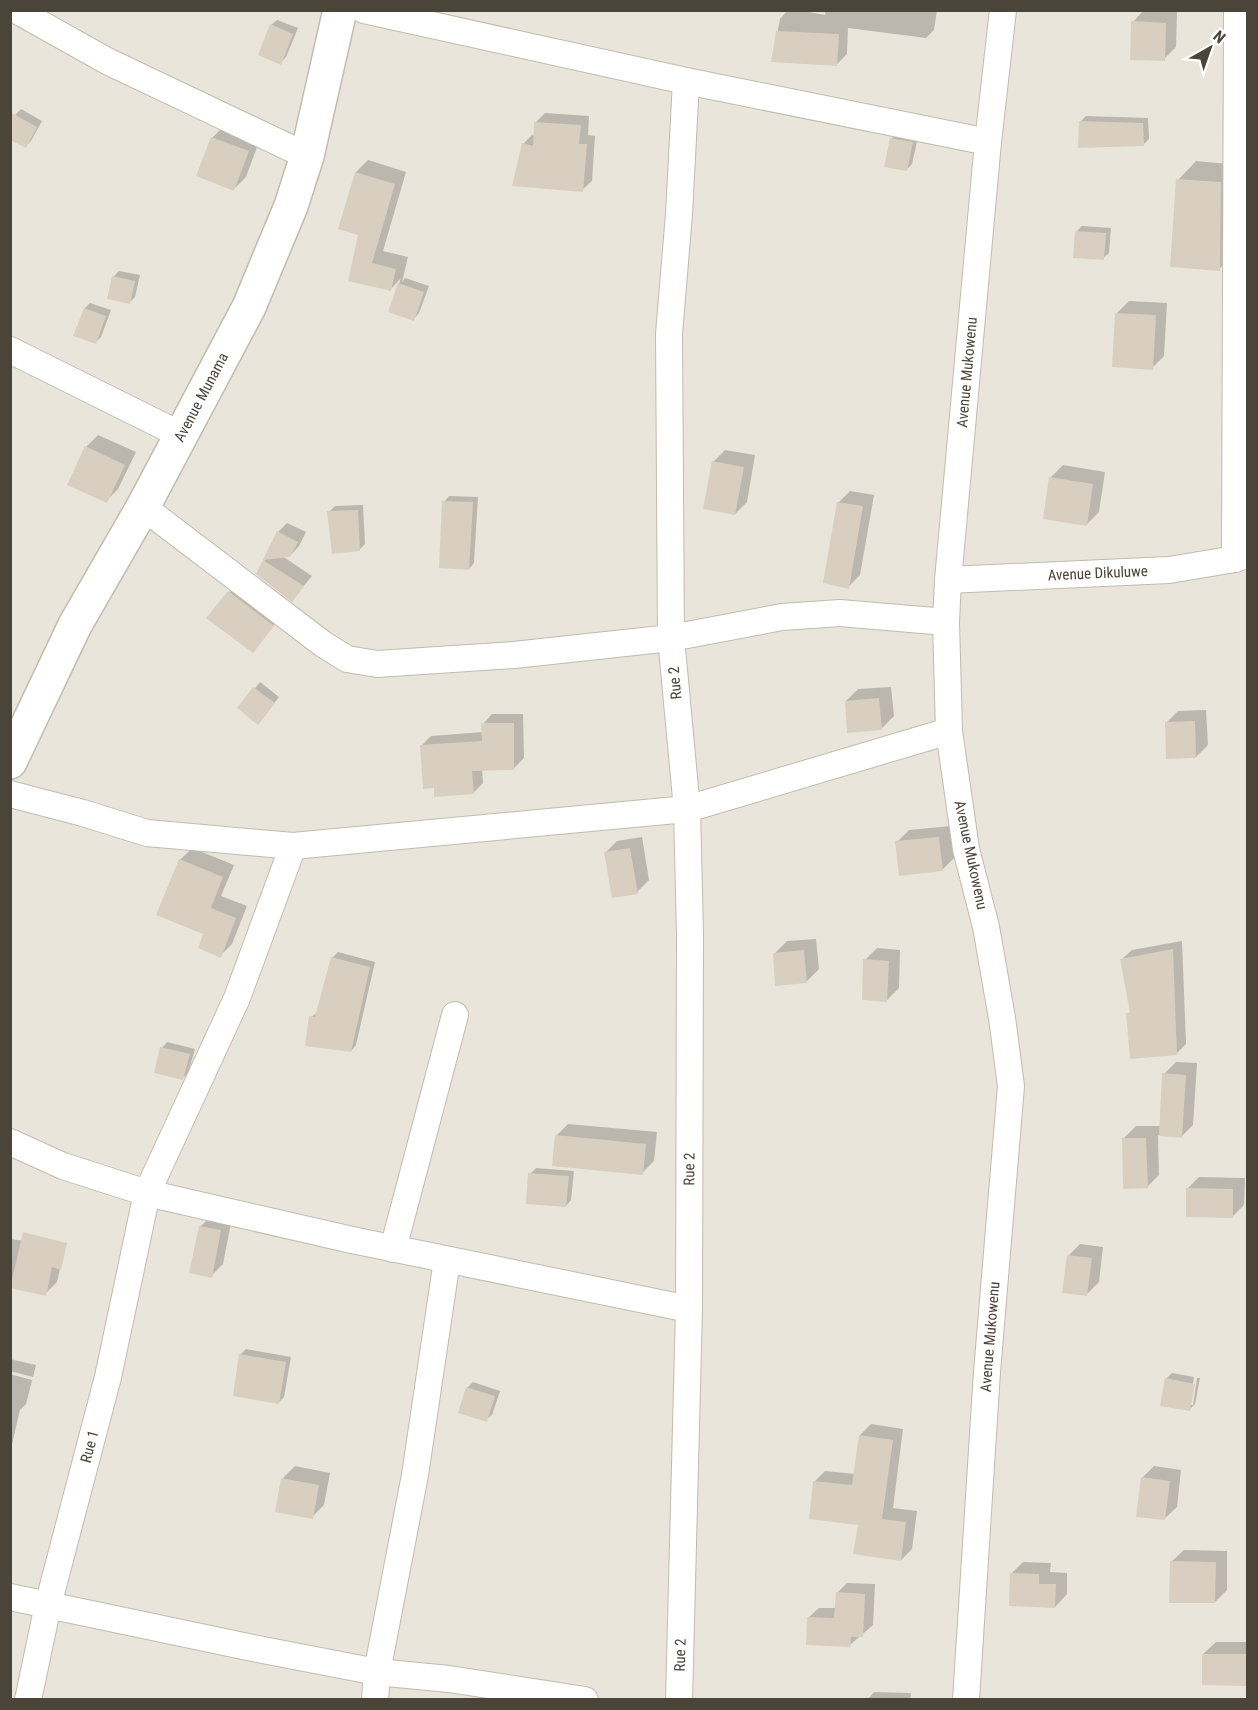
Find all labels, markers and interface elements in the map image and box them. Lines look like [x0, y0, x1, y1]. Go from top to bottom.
north arrow [1180, 18, 1240, 78]
text: N [1209, 26, 1229, 47]
street label: Avenue Mukowenu [953, 316, 981, 428]
street label: Avenue Munama [170, 350, 232, 445]
street label: Avenue Dikuluwe [1047, 562, 1148, 584]
street label: Rue 2 [665, 666, 685, 700]
street label: Avenue Mukowenu [951, 799, 991, 911]
street label: Rue 2 [680, 1153, 698, 1186]
street label: Avenue Mukowenu [977, 1281, 1004, 1393]
street label: Rue 1 [77, 1428, 103, 1465]
street label: Rue 2 [671, 1638, 690, 1672]

